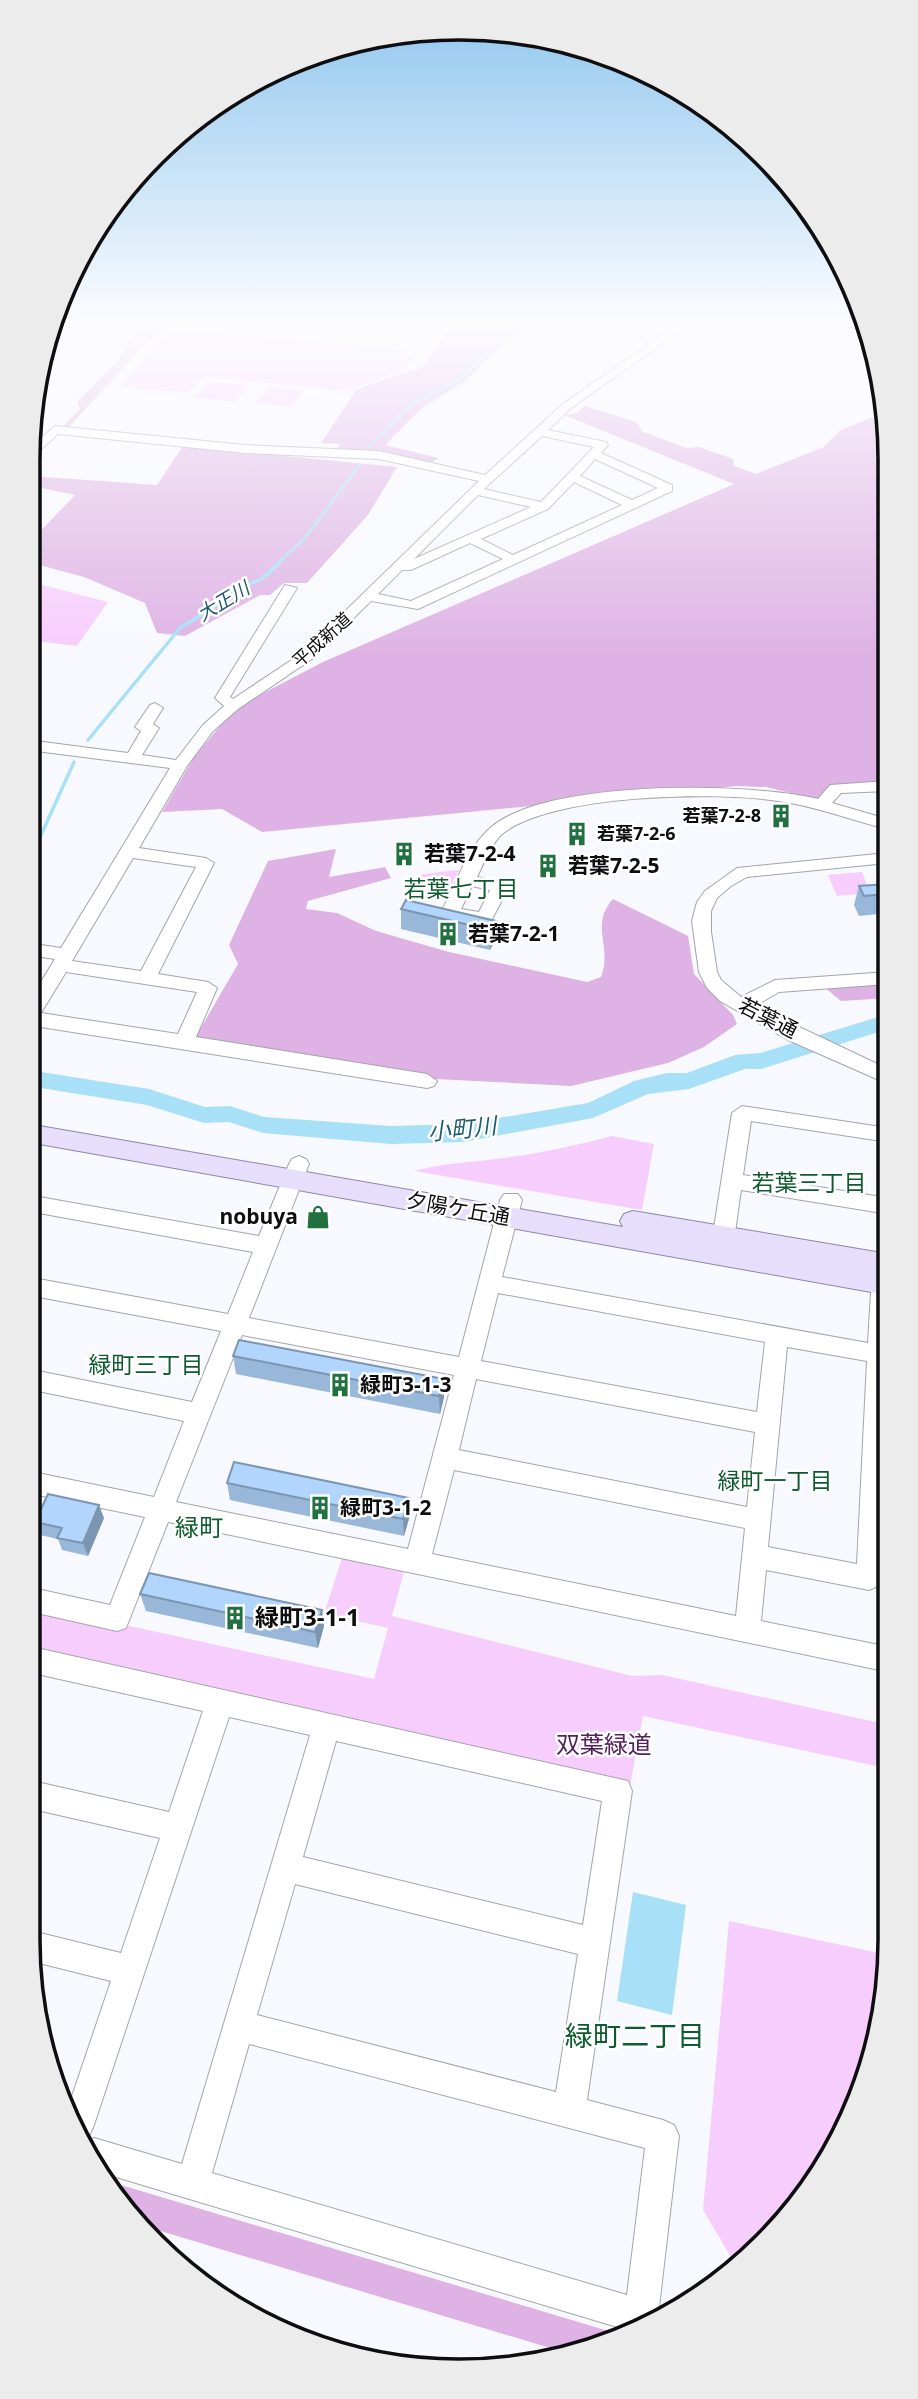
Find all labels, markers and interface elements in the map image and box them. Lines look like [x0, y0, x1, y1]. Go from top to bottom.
water label: 大正川 [192, 574, 256, 627]
street label: 平成新道 [287, 606, 356, 672]
building icon: 若葉7-2-8 [767, 802, 795, 830]
place label: 若葉7-2-8 [683, 803, 761, 827]
building icon: 若葉7-2-6 [563, 820, 591, 848]
place label: 若葉7-2-6 [597, 821, 675, 845]
place label: 若葉7-2-4 [424, 839, 516, 867]
building icon: 若葉7-2-4 [390, 840, 418, 868]
place label: 若葉7-2-5 [568, 851, 660, 879]
building icon: 若葉7-2-5 [534, 852, 562, 880]
district label: 若葉七丁目 [404, 872, 519, 904]
place label: 若葉7-2-1 [468, 919, 560, 947]
building icon: 若葉7-2-1 [434, 920, 462, 948]
street label: 若葉通 [734, 990, 803, 1044]
water label: 小町川 [426, 1108, 501, 1148]
district label: 若葉三丁目 [752, 1166, 867, 1198]
street label: 夕陽ケ丘通 [404, 1185, 512, 1231]
place label: nobuya [219, 1202, 298, 1230]
shop icon: nobuya [304, 1203, 332, 1231]
district label: 緑町三丁目 [89, 1348, 204, 1380]
place label: 緑町3-1-3 [360, 1370, 452, 1398]
building icon: 緑町3-1-3 [326, 1371, 354, 1399]
district label: 緑町一丁目 [718, 1464, 833, 1496]
place label: 緑町3-1-2 [340, 1493, 432, 1521]
building icon: 緑町3-1-2 [306, 1494, 334, 1522]
district label: 緑町 [175, 1510, 223, 1543]
place label: 緑町3-1-1 [255, 1600, 360, 1633]
building icon: 緑町3-1-1 [221, 1604, 249, 1632]
park label: 双葉緑道 [556, 1727, 652, 1760]
district label: 緑町二丁目 [565, 2016, 705, 2054]

